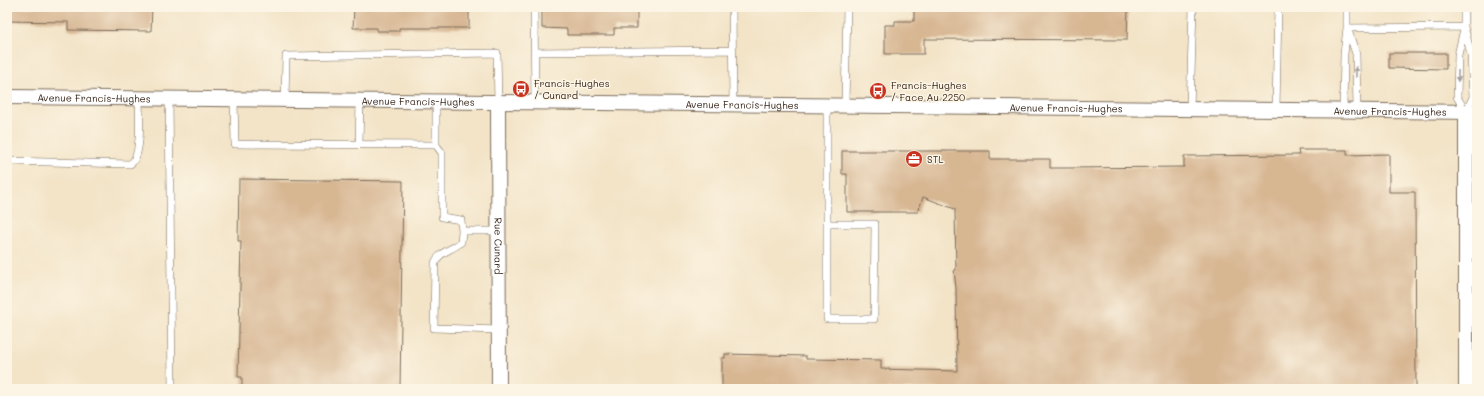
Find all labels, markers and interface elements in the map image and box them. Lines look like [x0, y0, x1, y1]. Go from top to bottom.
one-way arrow [1353, 65, 1359, 78]
one-way arrow [1455, 70, 1461, 83]
place label: Francis-Hughes / Cunard [534, 76, 610, 102]
place label: Francis-Hughes / Face Au 2250 [891, 78, 967, 104]
bus stop icon: Francis-Hughes / Cunard [511, 79, 531, 99]
bus stop icon: Francis-Hughes / Face Au 2250 [868, 81, 888, 101]
street label: Avenue Francis-Hughes [37, 90, 151, 105]
street label: Avenue Francis-Hughes [361, 94, 475, 109]
street label: Avenue Francis-Hughes [685, 97, 799, 112]
street label: Avenue Francis-Hughes [1009, 100, 1123, 115]
street label: Avenue Francis-Hughes [1333, 104, 1447, 119]
office icon: STL [904, 149, 924, 169]
place label: STL [927, 152, 944, 166]
street label: Rue Cunard [491, 217, 506, 275]

